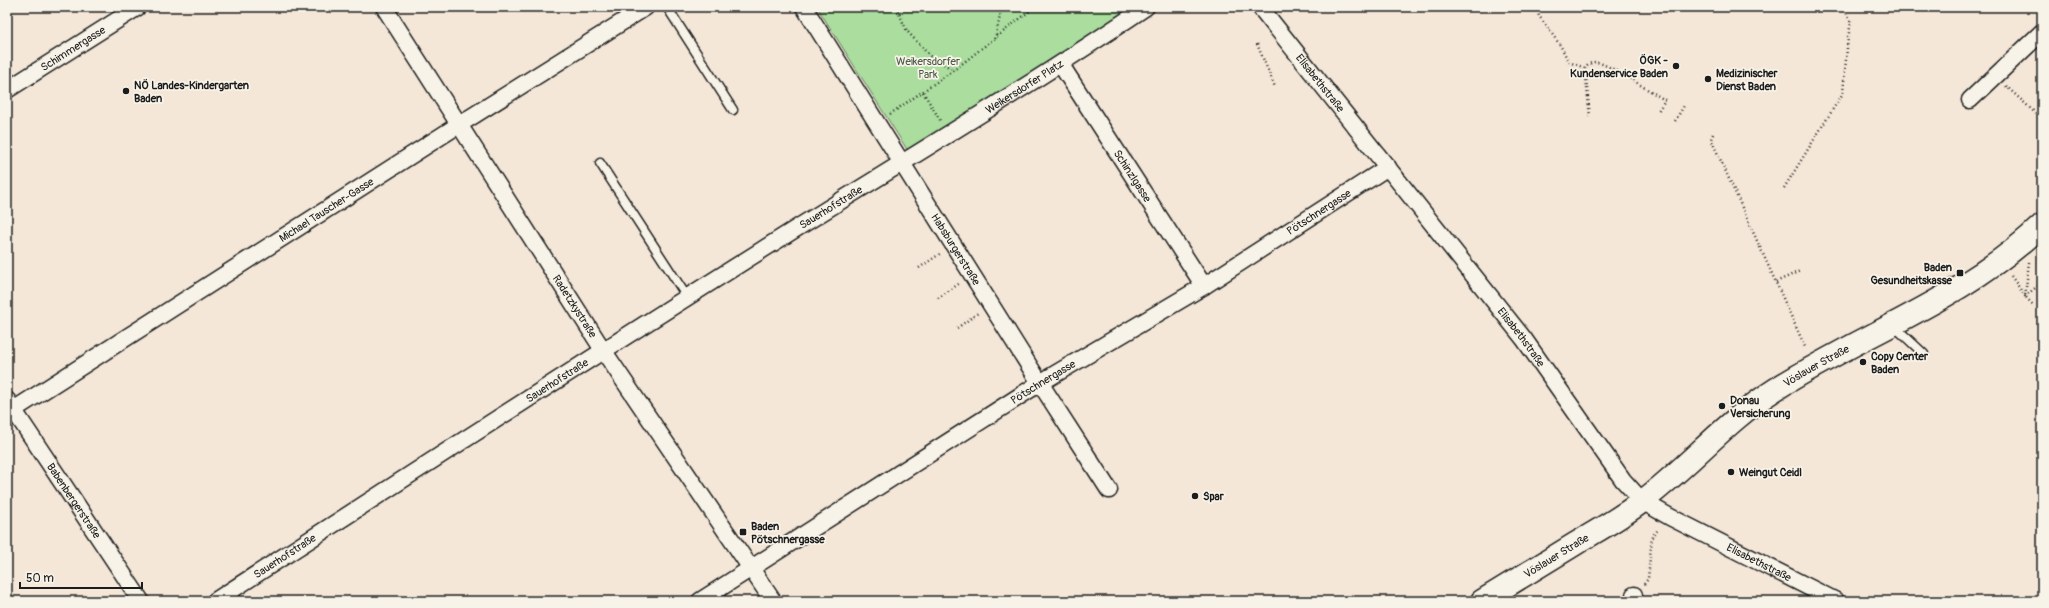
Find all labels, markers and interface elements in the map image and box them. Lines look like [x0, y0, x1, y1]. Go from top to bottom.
street label: Schimmergasse [38, 23, 108, 74]
street label: Elisabethstraße [1293, 51, 1348, 115]
place label: ÖGK - Kundenservice Baden [1570, 53, 1668, 80]
park label: Weikersdorfer Park [896, 55, 960, 81]
street label: Weikersdorfer Platz [983, 57, 1066, 116]
marker: ÖGK - Kundenservice Baden [1671, 61, 1681, 71]
place label: Medizinischer Dienst Baden [1716, 67, 1779, 93]
marker: Medizinischer Dienst Baden [1703, 74, 1713, 84]
place label: NÖ Landes-Kindergarten Baden [134, 78, 249, 105]
marker: NÖ Landes-Kindergarten Baden [121, 86, 131, 96]
street label: Schinzlgasse [1111, 147, 1155, 205]
street label: Michael Tauscher-Gasse [277, 174, 376, 245]
street label: Sauerhofstraße [797, 182, 865, 231]
street label: Pötschnergasse [1284, 186, 1354, 237]
street label: Habsburgerstraße [929, 211, 984, 288]
place label: Baden Gesundheitskasse [1871, 261, 1953, 287]
marker: Baden Gesundheitskasse [1955, 268, 1965, 278]
street label: Radetzkystraße [550, 272, 600, 340]
street label: Elisabethstraße [1495, 305, 1548, 370]
street label: Vöslauer Straße [1781, 342, 1852, 389]
place label: Copy Center Baden [1871, 350, 1929, 376]
street label: Sauerhofstraße [523, 355, 591, 405]
street label: Pötschnergasse [1008, 357, 1078, 407]
marker: Copy Center Baden [1858, 357, 1868, 367]
place label: Donau Versicherung [1730, 394, 1791, 420]
marker: Donau Versicherung [1717, 401, 1727, 411]
street label: Babenbergerstraße [44, 461, 104, 541]
place label: Weingut Ceidl [1739, 466, 1802, 479]
marker: Weingut Ceidl [1726, 467, 1736, 477]
place label: Spar [1203, 490, 1225, 503]
marker: Spar [1190, 491, 1200, 501]
place label: Baden Pötschnergasse [751, 520, 825, 546]
marker: Baden Pötschnergasse [738, 527, 748, 537]
street label: Sauerhofstraße [251, 531, 319, 581]
street label: Vöslauer Straße [1521, 531, 1591, 580]
street label: Elisabethstraße [1725, 540, 1794, 584]
scale bar [20, 564, 142, 590]
text: 50 m [26, 571, 54, 586]

